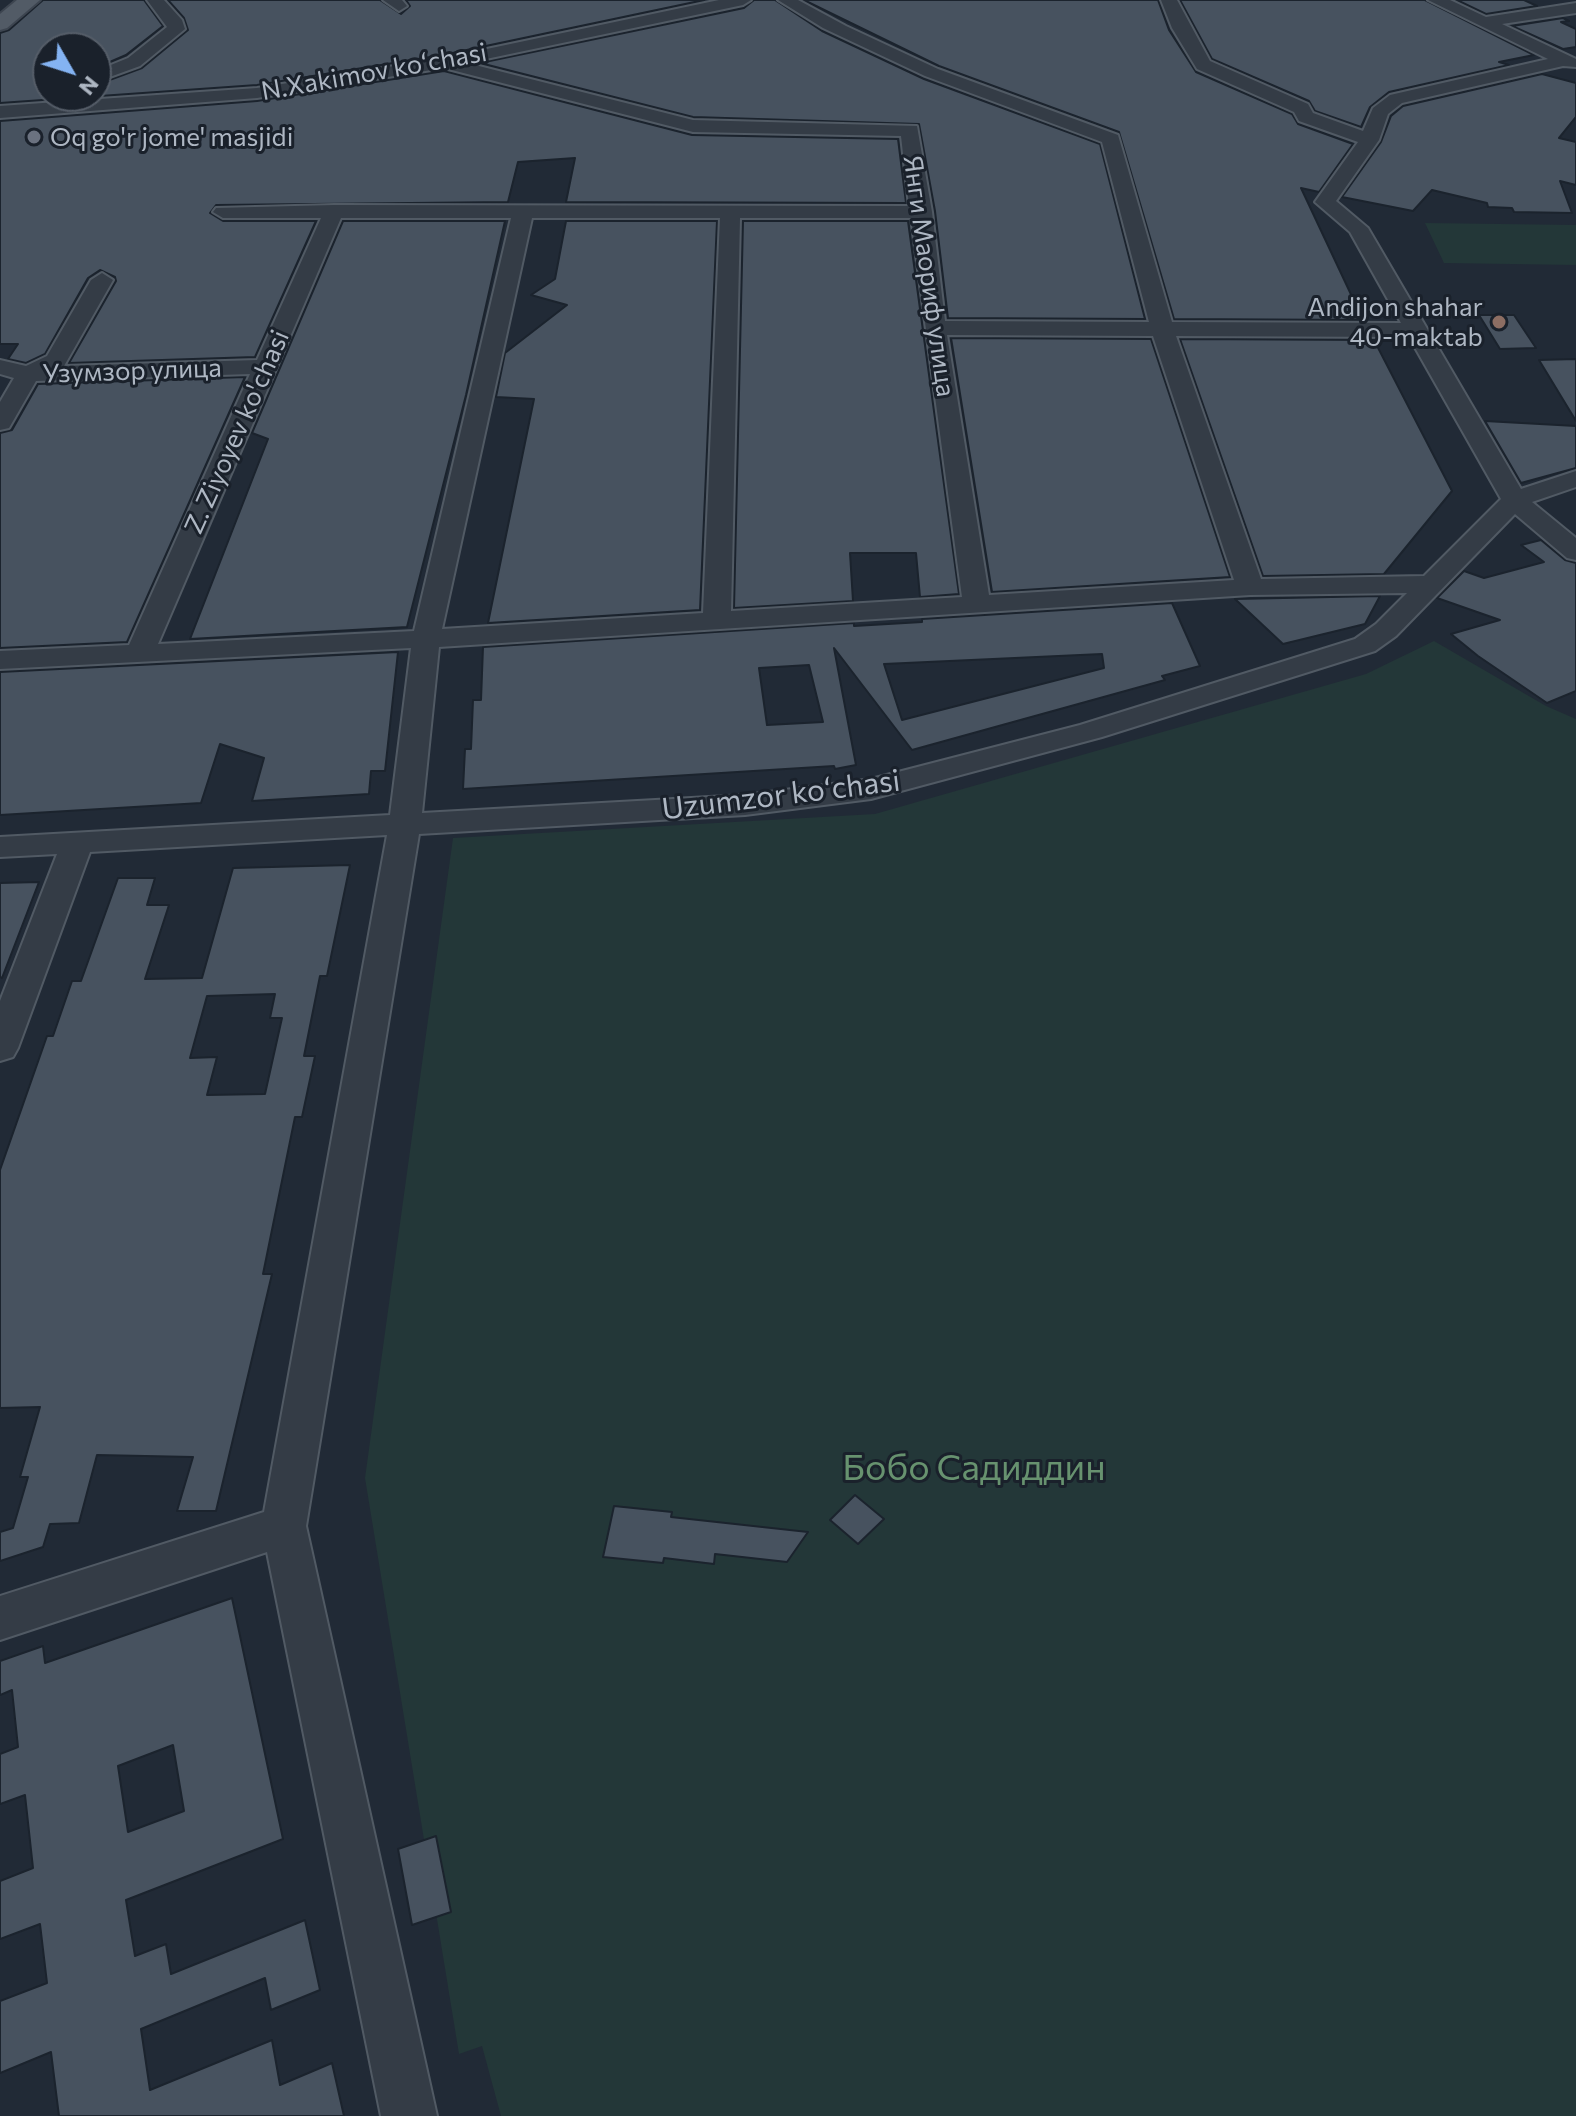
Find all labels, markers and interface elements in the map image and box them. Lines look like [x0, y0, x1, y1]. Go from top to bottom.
north arrow [32, 32, 112, 112]
street label: N.Xakimov koʻchasi [259, 37, 489, 107]
text: N [74, 71, 105, 101]
place label: Oq go'r jome' masjidi [50, 121, 293, 153]
marker: Oq go'r jome' masjidi [25, 128, 43, 146]
street label: Янги Маориф улица [897, 153, 961, 399]
place label: Andijon shahar 40-maktab [1307, 291, 1483, 352]
marker: Andijon shahar 40-maktab [1490, 313, 1508, 331]
street label: Z. Ziyoyev ko'chasi [178, 325, 296, 539]
street label: Узумзор улица [42, 352, 222, 390]
street label: Uzumzor koʻchasi [660, 763, 902, 827]
park label: Бобо Садиддин [842, 1446, 1106, 1490]

